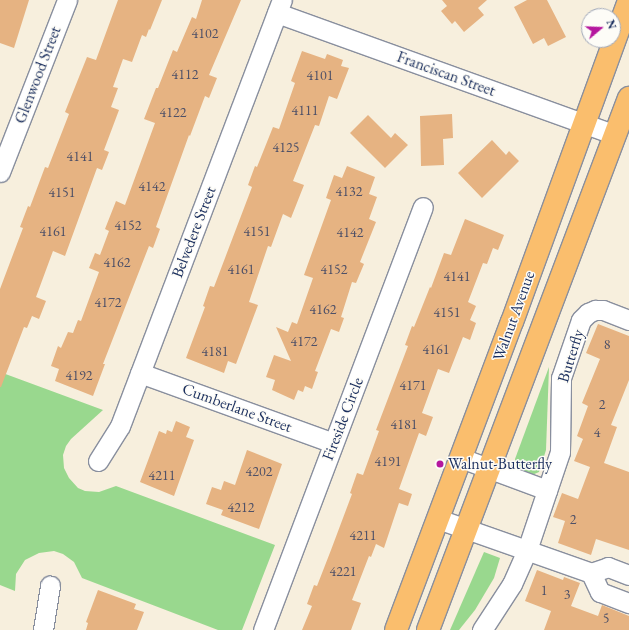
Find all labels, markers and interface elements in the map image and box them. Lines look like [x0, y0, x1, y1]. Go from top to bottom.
north arrow [581, 8, 621, 48]
text: N [603, 18, 619, 31]
street label: Glenwood Street [11, 24, 65, 126]
house number: 4102 [192, 25, 218, 41]
street label: Franciscan Street [394, 47, 498, 101]
house number: 4112 [172, 66, 198, 82]
house number: 4101 [307, 67, 333, 83]
house number: 4111 [292, 102, 318, 118]
house number: 4122 [160, 104, 186, 120]
house number: 4125 [273, 139, 299, 155]
house number: 4141 [67, 148, 93, 164]
house number: 4142 [139, 178, 165, 194]
house number: 4132 [336, 183, 362, 199]
house number: 4151 [49, 184, 75, 200]
street label: Belvedere Street [168, 184, 220, 280]
house number: 4152 [115, 217, 141, 233]
house number: 4161 [40, 223, 66, 239]
house number: 4151 [244, 223, 270, 239]
house number: 4142 [337, 224, 363, 240]
house number: 4162 [104, 254, 130, 270]
house number: 4161 [228, 261, 254, 277]
house number: 4152 [321, 261, 347, 277]
house number: 4141 [444, 268, 470, 284]
street label: Walnut Avenue [489, 268, 539, 364]
house number: 4172 [95, 294, 121, 310]
house number: 4162 [310, 301, 336, 317]
house number: 4151 [434, 304, 460, 320]
street label: Butterfly [554, 327, 588, 385]
house number: 4172 [291, 333, 317, 349]
house number: 8 [604, 336, 610, 352]
house number: 4161 [423, 341, 449, 357]
house number: 4181 [202, 343, 228, 359]
house number: 4192 [66, 367, 92, 383]
street label: Fireside Circle [318, 375, 368, 463]
house number: 4171 [400, 377, 426, 393]
street label: Cumberlane Street [180, 379, 294, 437]
house number: 2 [599, 396, 605, 412]
house number: 4181 [391, 416, 417, 432]
house number: 4 [594, 424, 600, 440]
house number: 4191 [375, 453, 401, 469]
place label: Walnut-Butterfly [448, 454, 552, 474]
marker: Walnut-Butterfly [435, 459, 445, 469]
house number: 4202 [246, 463, 272, 479]
house number: 4211 [149, 467, 175, 483]
house number: 4212 [228, 499, 254, 515]
house number: 2 [570, 511, 576, 527]
house number: 4211 [350, 527, 376, 543]
house number: 4221 [330, 563, 356, 579]
house number: 1 [541, 582, 547, 598]
house number: 3 [564, 586, 570, 602]
house number: 5 [603, 610, 609, 626]

